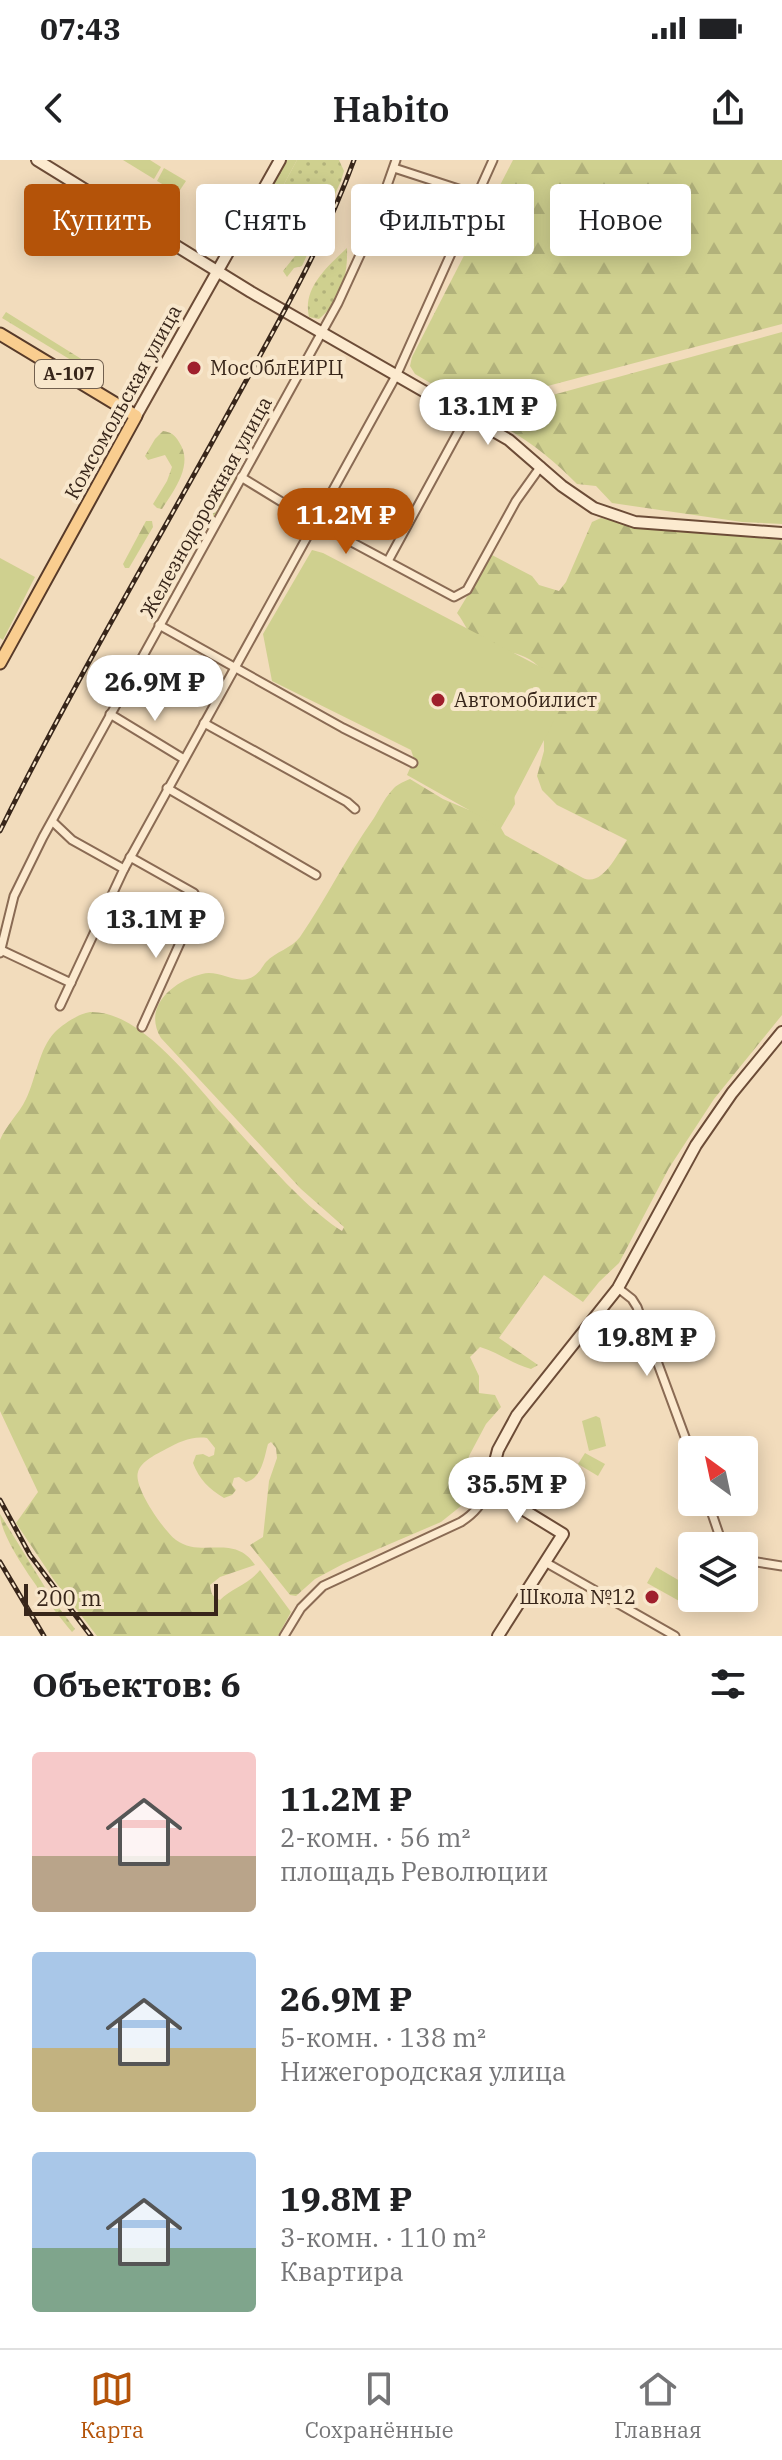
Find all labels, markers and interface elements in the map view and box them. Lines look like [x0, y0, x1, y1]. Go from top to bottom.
text: 07:43 [40, 9, 121, 48]
text: Habito [333, 85, 449, 132]
icon: back [32, 86, 76, 130]
icon: share [706, 86, 750, 130]
chip: Купить [24, 184, 180, 256]
chip: Снять [196, 184, 335, 256]
chip: Фильтры [351, 184, 534, 256]
chip: Новое [550, 184, 691, 256]
street label: Комсомольская улица [58, 300, 187, 504]
place label: МосОблЕИРЦ [210, 354, 343, 381]
marker: МосОблЕИРЦ [185, 359, 203, 377]
road number: А-107 [35, 360, 103, 388]
pin: 13.1M ₽ [414, 379, 562, 447]
text: 13.1M ₽ [437, 388, 539, 422]
street label: Железнодорожная улица [133, 391, 278, 622]
pin: 11.2M ₽ [272, 488, 420, 556]
text: 11.2M ₽ [295, 497, 397, 531]
pin: 26.9M ₽ [81, 655, 229, 723]
text: 26.9M ₽ [104, 664, 206, 698]
place label: Автомобилист [454, 686, 597, 713]
marker: Автомобилист [429, 691, 447, 709]
pin: 13.1M ₽ [82, 892, 230, 960]
text: 13.1M ₽ [105, 901, 207, 935]
pin: 19.8M ₽ [573, 1310, 721, 1378]
text: 19.8M ₽ [596, 1319, 698, 1353]
north arrow [678, 1436, 758, 1516]
map controls [678, 1436, 758, 1612]
pin: 35.5M ₽ [443, 1457, 591, 1525]
text: 35.5M ₽ [466, 1466, 568, 1500]
button: layers [678, 1532, 758, 1612]
scale bar [24, 1580, 218, 1616]
text: 200 m [36, 1583, 102, 1612]
place label: Школа №12 [519, 1583, 636, 1610]
marker: Школа №12 [643, 1588, 661, 1606]
text: Объектов: 6 [32, 1662, 241, 1706]
icon: filters [706, 1662, 750, 1706]
text: 11.2M ₽ [280, 1776, 412, 1820]
icon: home [96, 1784, 192, 1880]
text: 2-комн. · 56 m² [280, 1820, 471, 1854]
text: площадь Революции [280, 1854, 548, 1888]
text: 26.9M ₽ [280, 1976, 412, 2020]
icon: home [96, 1984, 192, 2080]
text: 5-комн. · 138 m² [280, 2020, 486, 2054]
text: Нижегородская улица [280, 2054, 566, 2088]
text: 19.8M ₽ [280, 2176, 412, 2220]
icon: home [96, 2184, 192, 2280]
text: 3-комн. · 110 m² [280, 2220, 486, 2254]
text: Квартира [280, 2254, 404, 2288]
tab: Карта [80, 2367, 144, 2444]
tab: Сохранённые [305, 2367, 454, 2444]
tab: Главная [614, 2367, 702, 2444]

